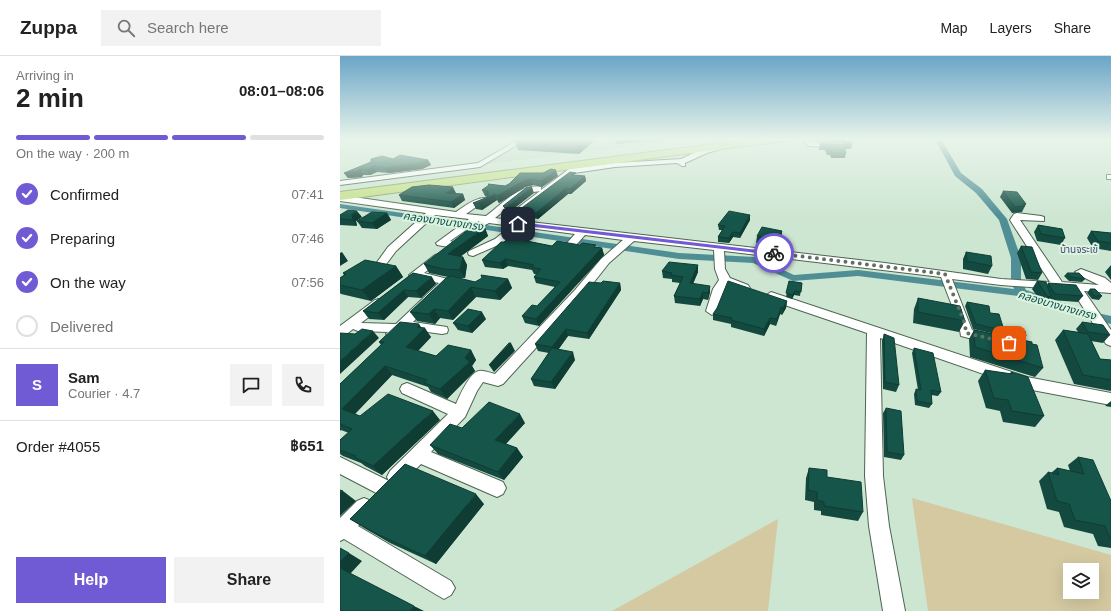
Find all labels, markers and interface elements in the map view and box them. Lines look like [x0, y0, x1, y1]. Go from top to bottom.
search box [101, 10, 381, 46]
text: Zuppa [20, 17, 77, 38]
icon: search [115, 17, 137, 39]
text: Search here [147, 19, 229, 36]
text: Map [940, 20, 968, 36]
text: Layers [990, 20, 1032, 36]
text: Share [1054, 20, 1091, 36]
text: Arriving in [16, 68, 74, 83]
text: 08:01–08:06 [239, 82, 324, 99]
text: 2 min [16, 83, 84, 113]
text: On the way · 200 m [16, 146, 129, 161]
icon: check [16, 183, 38, 205]
text: Confirmed [50, 186, 119, 203]
text: 07:41 [291, 187, 324, 202]
pin [501, 207, 535, 241]
water label: คลองบางนางเกรง [402, 209, 485, 233]
icon: home [507, 213, 529, 235]
icon: check [16, 227, 38, 249]
text: Preparing [50, 230, 115, 247]
text: 07:46 [291, 231, 324, 246]
courier [754, 233, 794, 273]
icon: bike [763, 242, 785, 264]
district label: บ้านจระเข้ [1060, 244, 1098, 255]
icon: check [16, 271, 38, 293]
text: On the way [50, 274, 126, 291]
text: 07:56 [291, 275, 324, 290]
water label: คลองบางนางเกรง [1017, 288, 1098, 322]
text: Delivered [50, 318, 113, 335]
pin [992, 326, 1026, 360]
icon: bag [998, 332, 1020, 354]
button: chat [230, 364, 272, 406]
button: phone [282, 364, 324, 406]
text: Sam [68, 369, 100, 386]
text: S [32, 376, 42, 393]
text: Courier · 4.7 [68, 386, 140, 401]
text: ฿651 [290, 437, 324, 454]
text: Order #4055 [16, 438, 100, 455]
button: Help [16, 557, 166, 603]
button: Share [174, 557, 324, 603]
map controls [1063, 563, 1099, 599]
button: layers [1063, 563, 1099, 599]

